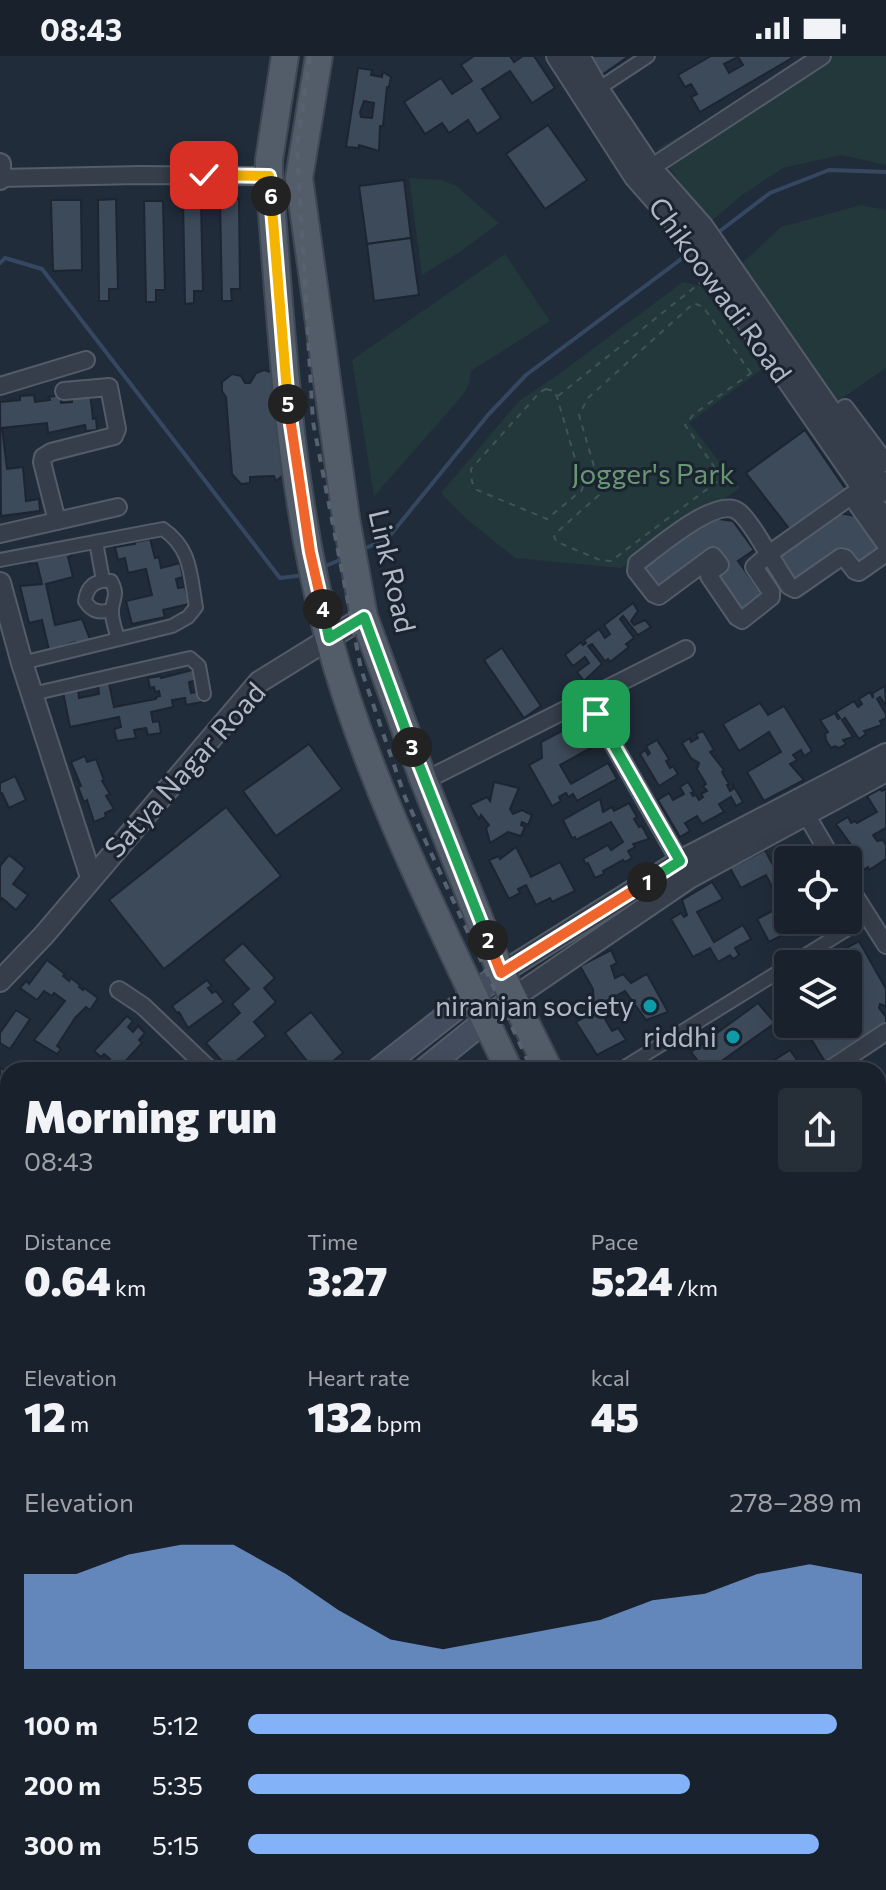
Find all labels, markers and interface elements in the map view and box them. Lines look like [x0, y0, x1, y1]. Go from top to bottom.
text: 08:43 [40, 10, 122, 47]
pin [170, 141, 238, 209]
icon: check [182, 153, 226, 197]
pin: 6 [251, 176, 291, 216]
text: 6 [264, 182, 278, 209]
street label: Chikoowadi Road [642, 190, 799, 389]
pin: 5 [268, 384, 308, 424]
text: 5 [282, 390, 294, 417]
park label: Jogger's Park [571, 456, 735, 490]
street label: Link Road [362, 506, 424, 636]
pin: 4 [303, 589, 343, 629]
text: 4 [316, 595, 330, 622]
street label: Satya Nagar Road [97, 675, 272, 864]
pin [562, 680, 630, 748]
icon: arrive [574, 692, 618, 736]
pin: 3 [392, 727, 432, 767]
text: 3 [406, 733, 418, 760]
map controls [774, 846, 862, 1038]
button: locate [774, 846, 862, 934]
pin: 1 [627, 862, 667, 902]
text: 1 [642, 868, 652, 895]
pin: 2 [468, 920, 508, 960]
text: 2 [482, 926, 494, 953]
button: layers [774, 950, 862, 1038]
place label: niranjan society [435, 988, 634, 1022]
marker: niranjan society [641, 997, 659, 1015]
place label: riddhi [643, 1019, 717, 1053]
marker: riddhi [724, 1028, 742, 1046]
text: Morning run [24, 1088, 277, 1142]
button: share [778, 1088, 862, 1172]
text: 08:43 [24, 1145, 93, 1176]
text: Distance [24, 1228, 111, 1255]
text: Time [307, 1228, 358, 1255]
text: Pace [591, 1228, 638, 1255]
text: 0.64 [24, 1255, 111, 1304]
text: 3:27 [307, 1255, 387, 1304]
text: 5:24 [591, 1255, 673, 1304]
text: km [111, 1274, 146, 1301]
text: /km [673, 1274, 718, 1301]
text: Elevation [24, 1364, 117, 1391]
text: Heart rate [307, 1364, 410, 1391]
text: kcal [591, 1364, 630, 1391]
text: 12 [24, 1391, 66, 1440]
text: 132 [307, 1391, 372, 1440]
text: 45 [591, 1391, 639, 1440]
text: m [66, 1410, 89, 1437]
text: bpm [372, 1410, 422, 1437]
text: Elevation [24, 1486, 134, 1517]
text: 278–289 m [729, 1486, 862, 1517]
text: 100 m [24, 1709, 98, 1740]
text: 5:12 [152, 1709, 199, 1740]
text: 200 m [24, 1769, 101, 1800]
text: 5:35 [152, 1769, 203, 1800]
text: 300 m [24, 1829, 101, 1860]
text: 5:15 [152, 1829, 199, 1860]

